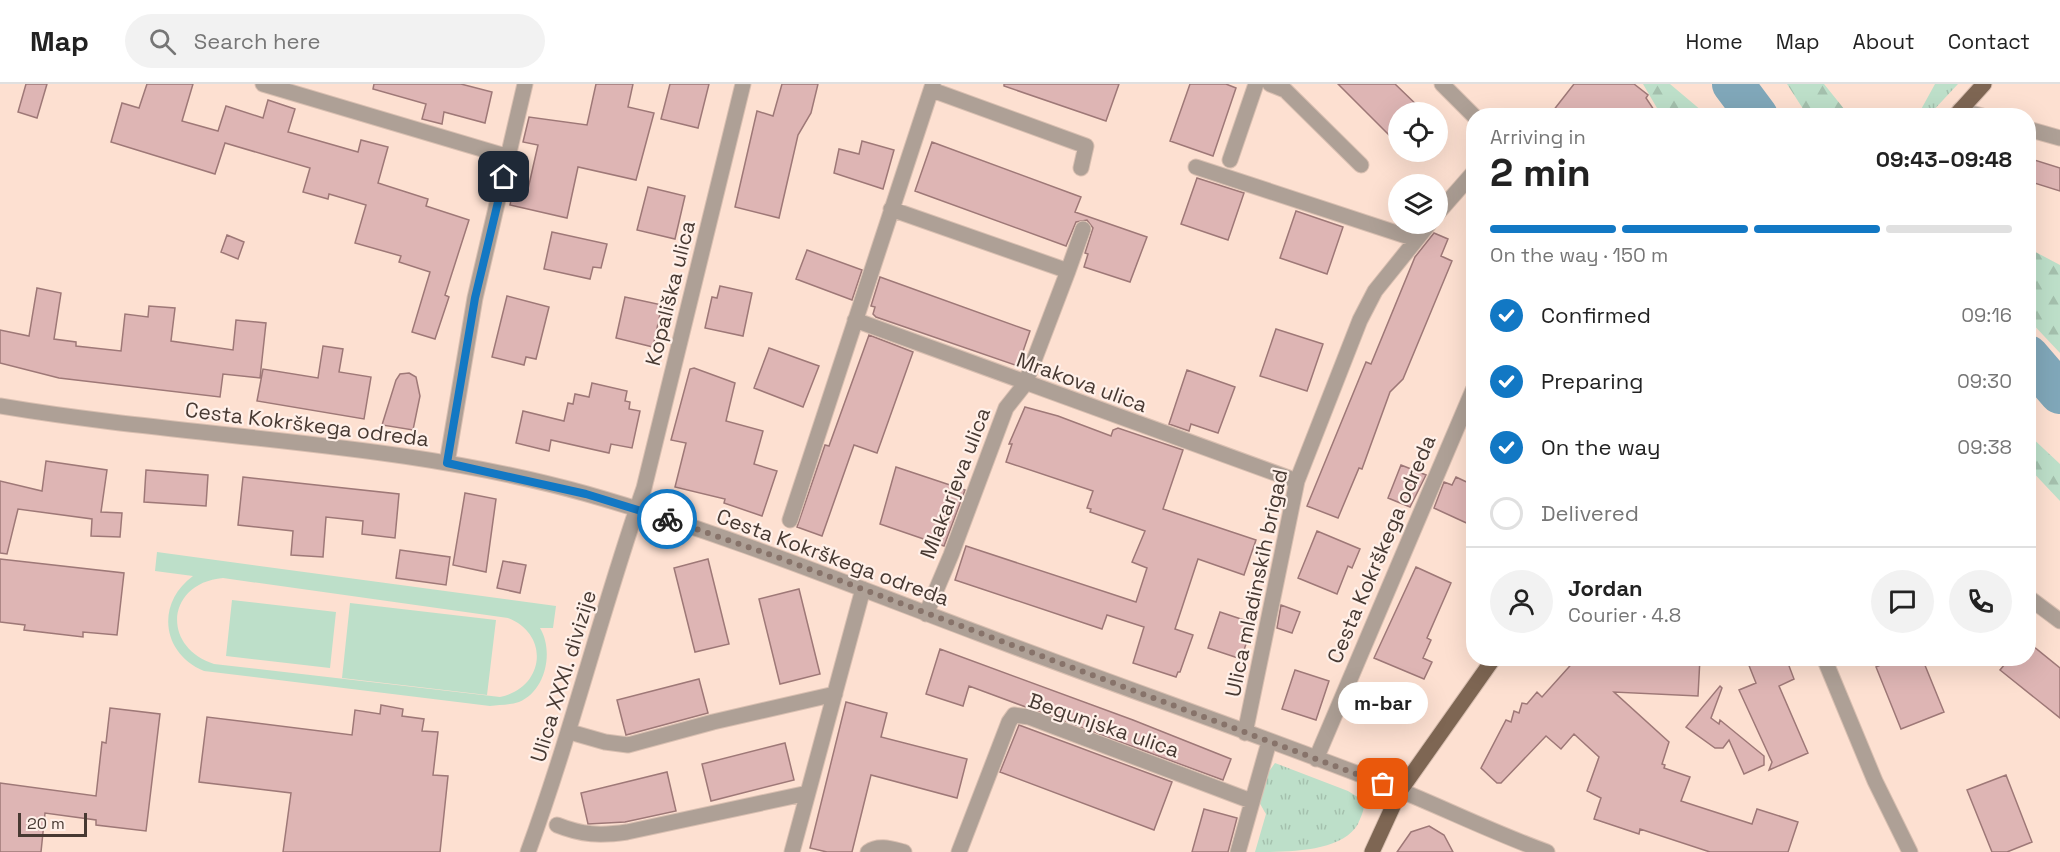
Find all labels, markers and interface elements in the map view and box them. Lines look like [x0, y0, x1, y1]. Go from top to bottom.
search box [125, 14, 545, 68]
text: Map [30, 23, 89, 59]
icon: search [146, 25, 179, 58]
text: Search here [194, 27, 321, 55]
text: Home [1685, 28, 1743, 55]
text: Map [1776, 28, 1820, 55]
text: About [1853, 28, 1915, 55]
text: Contact [1948, 28, 2030, 55]
map controls [1388, 102, 1448, 234]
button: locate [1388, 102, 1448, 162]
text: Arriving in [1490, 124, 1586, 150]
text: 09:43–09:48 [1876, 145, 2012, 173]
text: 2 min [1490, 148, 1591, 197]
pin [478, 151, 529, 202]
icon: home [487, 160, 520, 193]
button: layers [1388, 174, 1448, 234]
street label: Kopališka ulica [639, 218, 701, 368]
text: On the way · 150 m [1490, 242, 1668, 268]
icon: check [1490, 299, 1523, 332]
text: Confirmed [1541, 301, 1651, 329]
text: 09:16 [1961, 302, 2012, 328]
street label: Mrakova ulica [1013, 346, 1151, 418]
icon: check [1490, 365, 1523, 398]
text: Preparing [1541, 367, 1643, 395]
text: 09:30 [1957, 368, 2012, 394]
street label: Cesta Kokrškega odreda [184, 396, 430, 452]
street label: Mlakarjeva ulica [914, 404, 996, 562]
street label: Cesta Kokrškega odreda [1321, 431, 1441, 667]
icon: check [1490, 431, 1523, 464]
text: On the way [1541, 433, 1660, 461]
text: 09:38 [1957, 434, 2012, 460]
street label: Ulica mladinskih brigad [1219, 467, 1293, 699]
courier [637, 489, 697, 549]
text: Delivered [1541, 499, 1639, 527]
street label: Cesta Kokrškega odreda [713, 502, 953, 612]
icon: bike [651, 503, 684, 536]
button: person [1490, 570, 1553, 633]
button: chat [1871, 570, 1934, 633]
button: phone [1949, 570, 2012, 633]
text: Jordan [1568, 574, 1643, 602]
street label: Ulica XXXI. divizije [524, 587, 602, 765]
text: Courier · 4.8 [1568, 602, 1681, 628]
callout: m-bar [1338, 682, 1428, 724]
street label: Begunjska ulica [1025, 687, 1183, 763]
text: m-bar [1354, 690, 1412, 716]
pin [1357, 758, 1408, 809]
icon: bag [1366, 767, 1399, 800]
scale bar [18, 810, 87, 838]
text: 20 m [27, 813, 65, 834]

